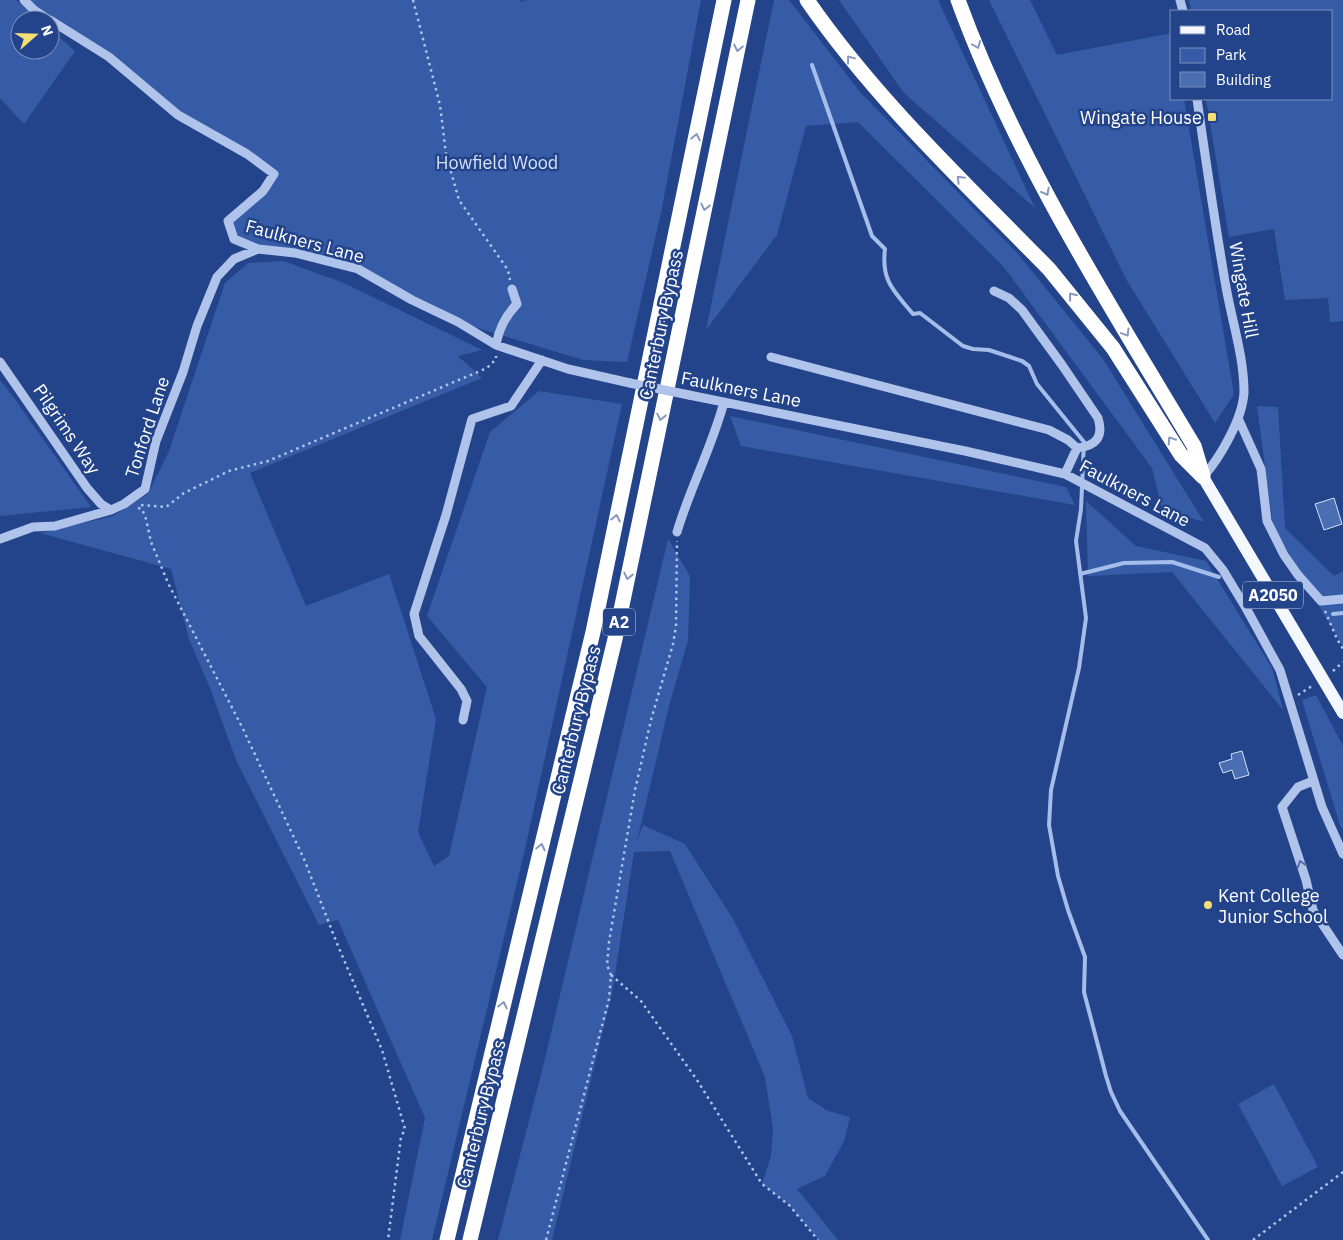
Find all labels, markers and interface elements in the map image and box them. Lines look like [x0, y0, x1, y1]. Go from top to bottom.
north arrow [10, 10, 60, 60]
legend [1170, 10, 1333, 100]
text: Road [1216, 20, 1251, 39]
text: N [37, 23, 57, 38]
one-way arrow [970, 40, 981, 49]
one-way arrow [733, 43, 744, 52]
text: Park [1216, 45, 1246, 64]
one-way arrow [848, 56, 856, 65]
text: Building [1216, 70, 1271, 89]
place label: Wingate House [1080, 106, 1202, 129]
marker: Wingate House [1206, 111, 1218, 123]
one-way arrow [690, 132, 701, 141]
park label: Howfield Wood [436, 151, 558, 174]
one-way arrow [957, 175, 966, 184]
one-way arrow [1039, 187, 1049, 196]
one-way arrow [700, 202, 711, 211]
street label: Faulkners Lane [243, 214, 367, 268]
street label: Wingate Hill [1224, 240, 1264, 340]
street label: Canterbury Bypass [634, 248, 688, 402]
one-way arrow [1068, 293, 1077, 302]
one-way arrow [1120, 328, 1130, 337]
street label: Faulkners Lane [679, 366, 803, 412]
street label: Tonford Lane [120, 373, 174, 481]
street label: Pilgrims Way [28, 379, 106, 479]
one-way arrow [656, 413, 667, 422]
one-way arrow [1168, 436, 1178, 445]
street label: Faulkners Lane [1076, 454, 1194, 532]
one-way arrow [611, 514, 621, 523]
one-way arrow [623, 572, 634, 581]
road number: A2050 [1243, 582, 1303, 608]
road number: A2 [603, 608, 635, 636]
street label: Canterbury Bypass [546, 643, 606, 797]
one-way arrow [535, 843, 546, 852]
one-way arrow [1297, 861, 1307, 869]
place label: Kent College Junior School [1218, 884, 1328, 928]
marker: Kent College Junior School [1202, 899, 1214, 911]
one-way arrow [497, 1001, 508, 1010]
street label: Canterbury Bypass [451, 1037, 511, 1191]

